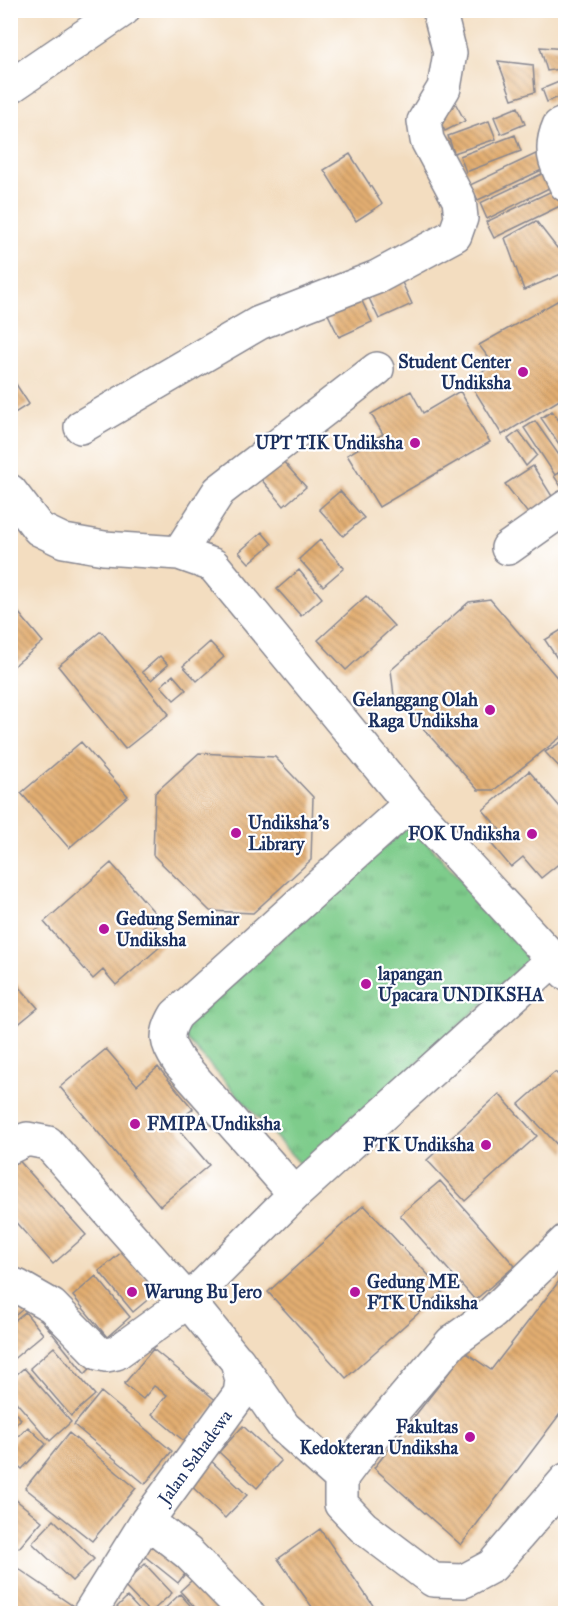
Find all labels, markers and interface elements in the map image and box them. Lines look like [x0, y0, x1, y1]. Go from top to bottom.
place label: Student Center Undiksha [398, 351, 512, 394]
marker: Student Center Undiksha [516, 365, 530, 379]
place label: UPT TIK Undiksha [255, 432, 403, 454]
marker: UPT TIK Undiksha [408, 436, 422, 450]
place label: Gelanggang Olah Raga Undiksha [353, 689, 479, 733]
marker: Gelanggang Olah Raga Undiksha [483, 703, 497, 717]
place label: Undiksha's Library [248, 812, 329, 856]
place label: FOK Undiksha [408, 823, 520, 845]
marker: Undiksha's Library [229, 826, 243, 840]
marker: FOK Undiksha [525, 827, 539, 841]
place label: Gedung Seminar Undiksha [116, 908, 241, 951]
marker: Gedung Seminar Undiksha [97, 922, 111, 936]
place label: lapangan Upacara UNDIKSHA [377, 963, 545, 1007]
marker: lapangan Upacara UNDIKSHA [359, 977, 373, 991]
place label: FMIPA Undiksha [147, 1113, 281, 1135]
marker: FMIPA Undiksha [128, 1117, 142, 1131]
place label: FTK Undiksha [363, 1134, 474, 1156]
marker: FTK Undiksha [479, 1138, 493, 1152]
place label: Gedung ME FTK Undiksha [367, 1271, 478, 1314]
place label: Warung Bu Jero [144, 1281, 262, 1304]
marker: Warung Bu Jero [125, 1285, 139, 1299]
marker: Gedung ME FTK Undiksha [348, 1285, 362, 1299]
street label: Jalan Sahadewa [152, 1405, 238, 1511]
place label: Fakultas Kedokteran Undiksha [300, 1416, 458, 1459]
marker: Fakultas Kedokteran Undiksha [463, 1430, 477, 1444]

